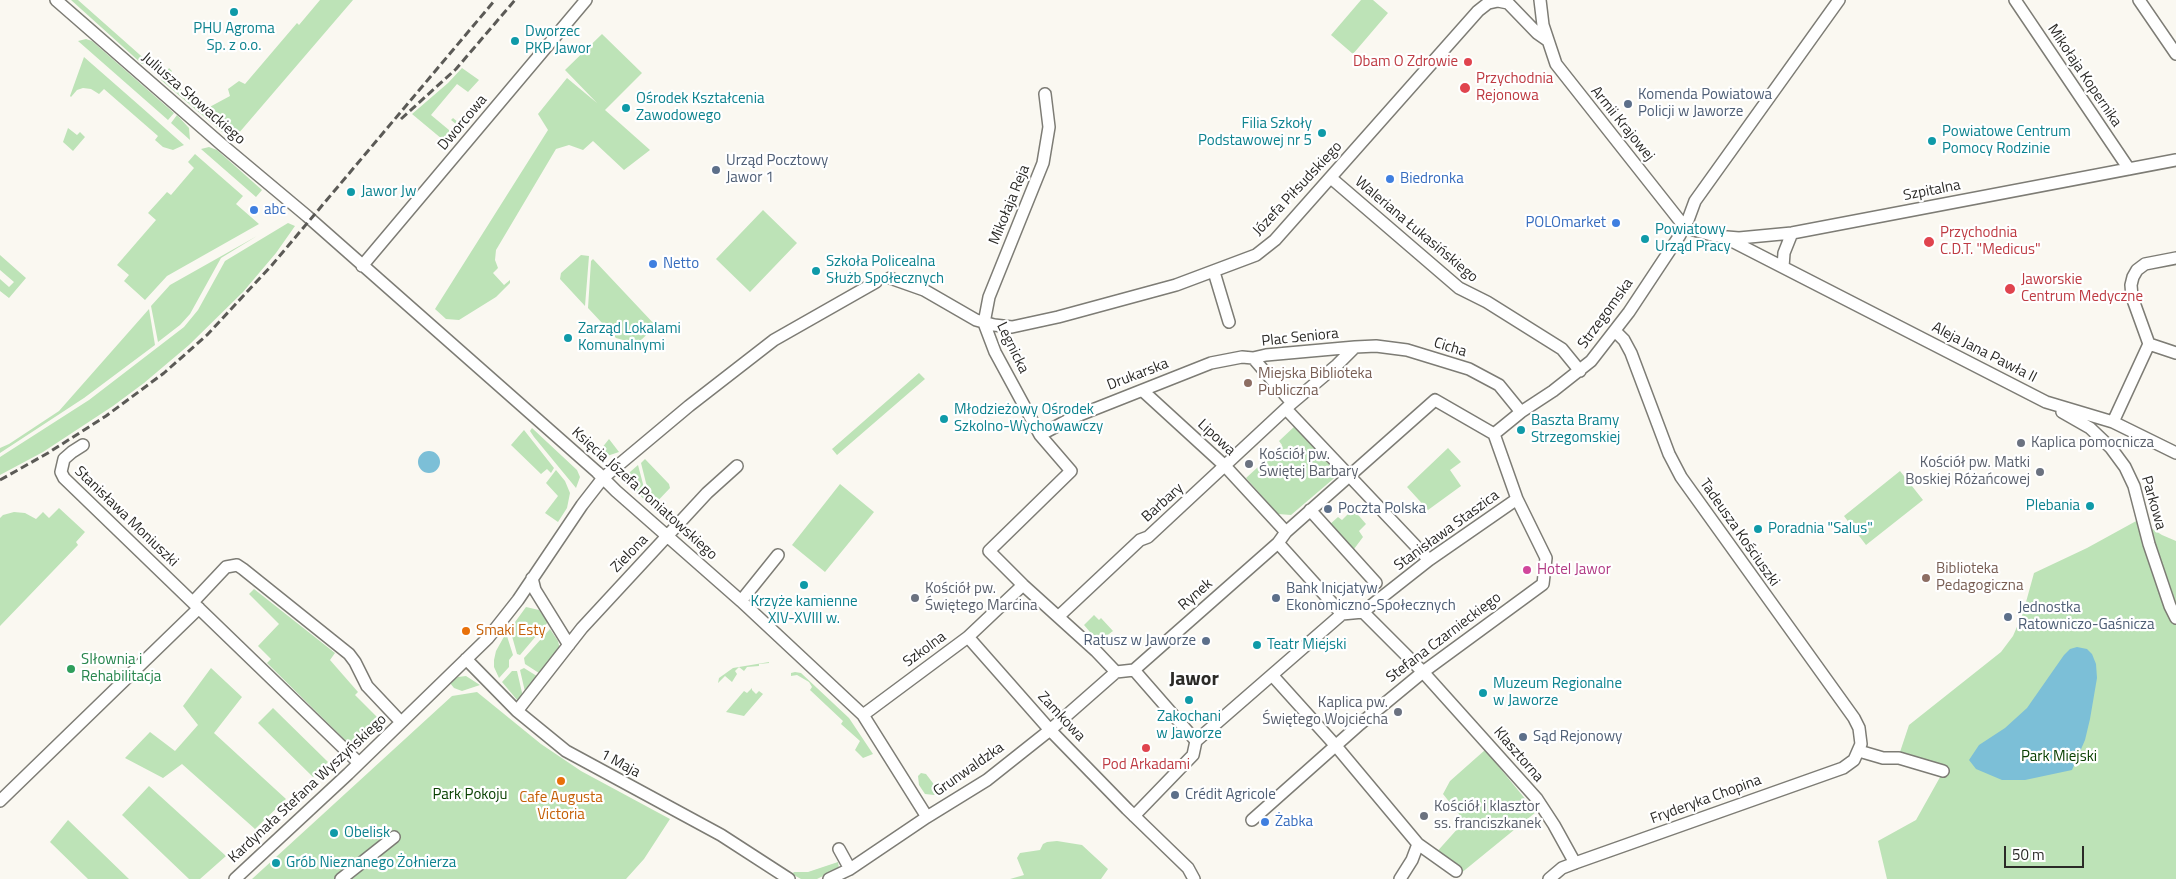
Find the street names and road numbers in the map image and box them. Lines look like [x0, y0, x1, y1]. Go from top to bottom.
street label: Mikołaja Kopernika [2043, 21, 2125, 131]
street label: Juliusza Słowackiego [138, 49, 248, 149]
street label: Armii Krajowej [1586, 83, 1658, 165]
street label: Dworcowa [435, 91, 491, 155]
street label: Józefa Piłsudskiego [1250, 138, 1346, 240]
street label: Mikołaja Reja [986, 162, 1034, 248]
street label: Waleriana Łukasińskiego [1351, 173, 1481, 287]
street label: Szpitalna [1902, 177, 1962, 205]
street label: Strzegomska [1574, 275, 1638, 353]
street label: Legnicka [992, 319, 1032, 377]
street label: Aleja Jana Pawła II [1928, 319, 2040, 387]
street label: Plac Seniora [1261, 325, 1339, 351]
street label: Cicha [1431, 334, 1469, 362]
street label: Drukarska [1105, 355, 1171, 395]
street label: Lipowa [1193, 416, 1239, 460]
street label: Księcia Józefa Poniatowskiego [567, 424, 721, 564]
street label: Stanisława Moniuszki [70, 463, 182, 571]
street label: Parkowa [2137, 474, 2169, 532]
street label: Tadeusza Kościuszki [1695, 476, 1783, 590]
street label: Barbary [1138, 480, 1188, 526]
street label: Stanisława Staszica [1391, 487, 1503, 575]
street label: Zielona [608, 531, 652, 577]
street label: Rynek [1175, 575, 1217, 615]
street label: Stefana Czarnieckiego [1383, 589, 1505, 687]
street label: Szkolna [900, 628, 950, 672]
street label: Zamkowa [1033, 688, 1089, 746]
street label: Kardynała Stefana Wyszyńskiego [225, 711, 391, 867]
street label: Klasztorna [1489, 724, 1547, 786]
street label: Grunwaldzka [930, 739, 1008, 801]
street label: 1 Maja [597, 746, 643, 782]
street label: Fryderyka Chopina [1648, 772, 1764, 828]

